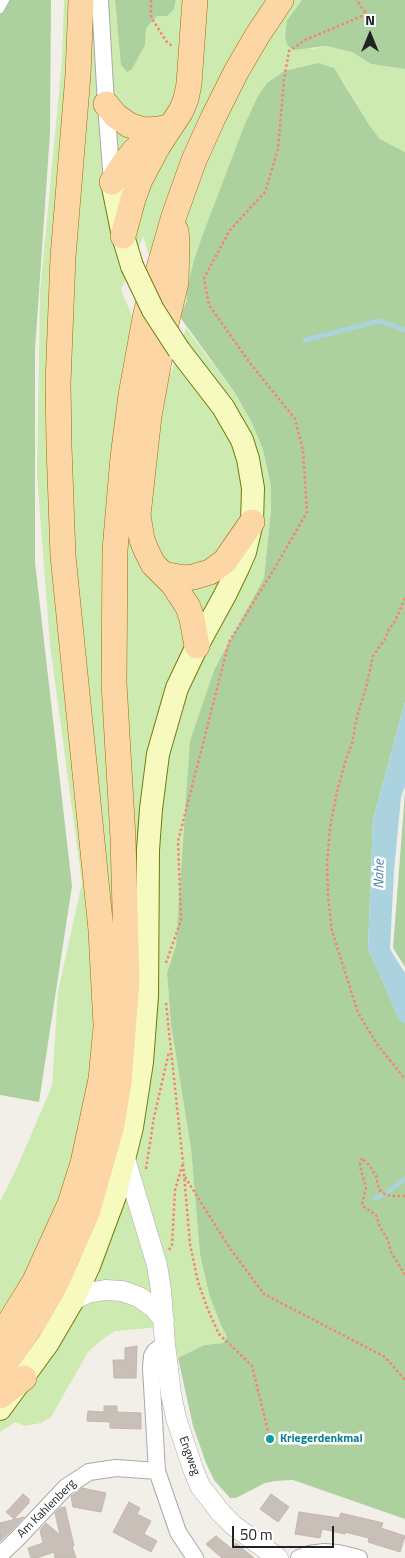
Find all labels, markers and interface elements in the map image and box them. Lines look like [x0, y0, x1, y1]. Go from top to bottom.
text: N [365, 9, 375, 30]
north arrow [345, 10, 395, 60]
water label: Nahe [371, 859, 389, 889]
place label: Kriegerdenkmal [280, 1432, 363, 1446]
marker: Kriegerdenkmal [264, 1433, 276, 1445]
street label: Engweg [175, 1434, 203, 1478]
street label: Am Kahlenberg [15, 1477, 79, 1541]
scale bar [235, 1516, 338, 1548]
text: 50 m [240, 1523, 273, 1546]

